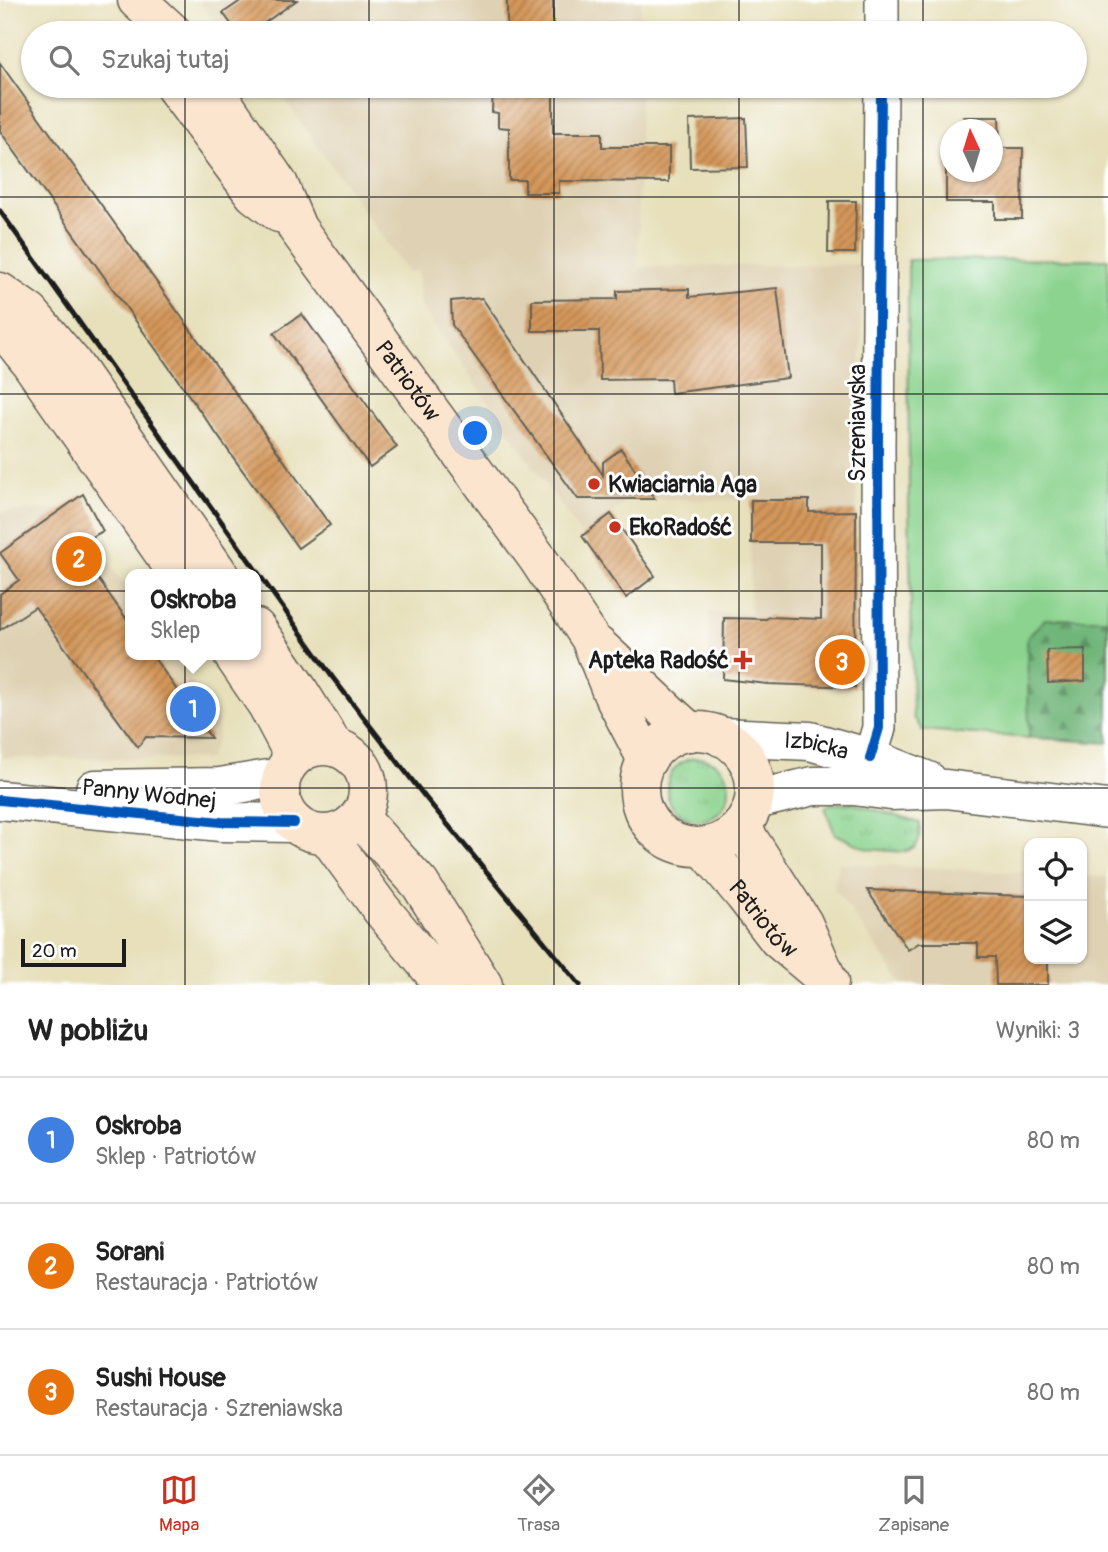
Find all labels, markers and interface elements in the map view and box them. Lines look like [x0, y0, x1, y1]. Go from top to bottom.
search box [21, 21, 1087, 98]
icon: search [45, 41, 83, 79]
text: Szukaj tutaj [101, 44, 229, 76]
north arrow [940, 119, 1003, 182]
street label: Patriotów [369, 334, 448, 427]
street label: Szreniawska [843, 364, 872, 482]
your location [458, 416, 492, 450]
place label: Kwiaciarnia Aga [608, 470, 757, 499]
marker: Kwiaciarnia Aga [586, 476, 602, 492]
place label: EkoRadość [629, 513, 732, 542]
marker: EkoRadość [607, 519, 623, 535]
pin: 2 [56, 533, 102, 585]
popup [125, 569, 261, 660]
text: Oskroba [150, 584, 236, 616]
text: Sklep [150, 616, 200, 645]
pin: 3 [819, 636, 865, 688]
place label: Apteka Radość [588, 646, 729, 675]
marker: Apteka Radość [735, 652, 751, 668]
pin: 1 [170, 683, 216, 735]
street label: Izbicka [783, 725, 852, 766]
street label: Panny Wodnej [80, 773, 218, 815]
map controls [1024, 838, 1087, 964]
button: locate [1024, 838, 1087, 901]
street label: Patriotów [723, 873, 804, 964]
button: layers [1024, 901, 1087, 964]
scale bar [21, 936, 126, 968]
text: 20 m [32, 939, 77, 963]
text: W pobliżu [28, 1012, 148, 1049]
text: Wyniki: 3 [996, 1016, 1080, 1045]
text: Oskroba [95, 1110, 182, 1142]
text: 1 [47, 1126, 56, 1155]
text: 80 m [1027, 1126, 1080, 1155]
text: Sklep · Patriotów [95, 1142, 256, 1171]
text: Sorani [95, 1236, 164, 1268]
text: 2 [45, 1252, 57, 1281]
text: 80 m [1027, 1252, 1080, 1281]
text: Restauracja · Patriotów [95, 1268, 318, 1297]
text: Sushi House [95, 1362, 226, 1394]
text: 3 [45, 1378, 57, 1407]
text: 80 m [1027, 1378, 1080, 1407]
text: Restauracja · Szreniawska [95, 1394, 343, 1423]
tab: Mapa [159, 1471, 199, 1537]
tab: Trasa [517, 1471, 560, 1537]
tab: Zapisane [878, 1471, 949, 1537]

